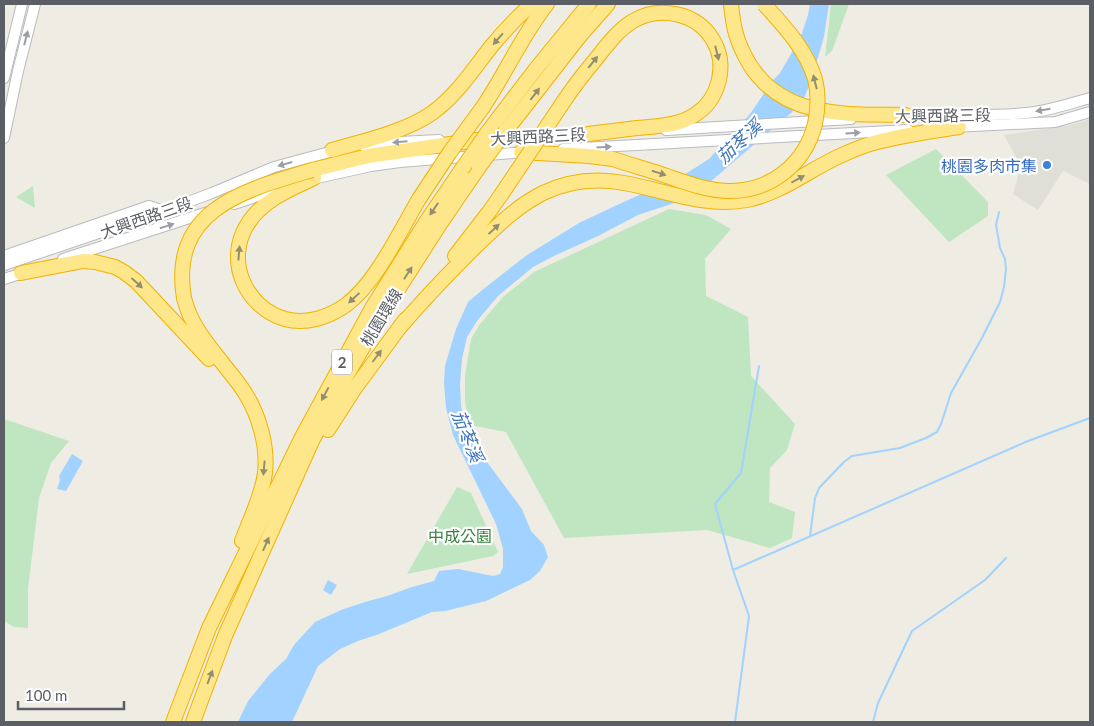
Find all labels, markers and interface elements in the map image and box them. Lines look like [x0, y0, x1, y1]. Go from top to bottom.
one-way arrow [23, 30, 31, 45]
one-way arrow [493, 32, 504, 45]
one-way arrow [713, 45, 721, 61]
one-way arrow [588, 56, 599, 69]
one-way arrow [811, 75, 819, 90]
one-way arrow [529, 88, 540, 101]
street label: 大興西路三段 [895, 105, 991, 125]
one-way arrow [1035, 107, 1051, 115]
water label: 茄苳溪 [712, 112, 768, 167]
street label: 大興西路三段 [490, 124, 586, 148]
one-way arrow [845, 129, 861, 137]
one-way arrow [391, 138, 407, 146]
one-way arrow [597, 142, 613, 150]
place label: 桃園多肉市集 [941, 156, 1037, 175]
marker: 桃園多肉市集 [1041, 159, 1053, 171]
one-way arrow [277, 160, 292, 168]
one-way arrow [652, 170, 667, 178]
one-way arrow [790, 175, 805, 183]
street label: 大興西路三段 [98, 192, 194, 242]
one-way arrow [429, 202, 439, 216]
one-way arrow [160, 221, 175, 229]
one-way arrow [488, 223, 501, 234]
one-way arrow [235, 245, 243, 261]
one-way arrow [403, 267, 413, 280]
one-way arrow [131, 277, 143, 289]
street label: 桃園環線 [356, 285, 406, 349]
one-way arrow [348, 292, 360, 304]
road number: 2 [332, 350, 352, 374]
one-way arrow [372, 350, 383, 363]
one-way arrow [321, 387, 329, 401]
water label: 茄苳溪 [448, 407, 489, 468]
one-way arrow [260, 461, 268, 477]
park label: 中成公園 [428, 526, 492, 545]
one-way arrow [262, 537, 270, 551]
one-way arrow [207, 669, 214, 684]
scale bar [18, 678, 124, 710]
text: 100 m [25, 686, 67, 704]

